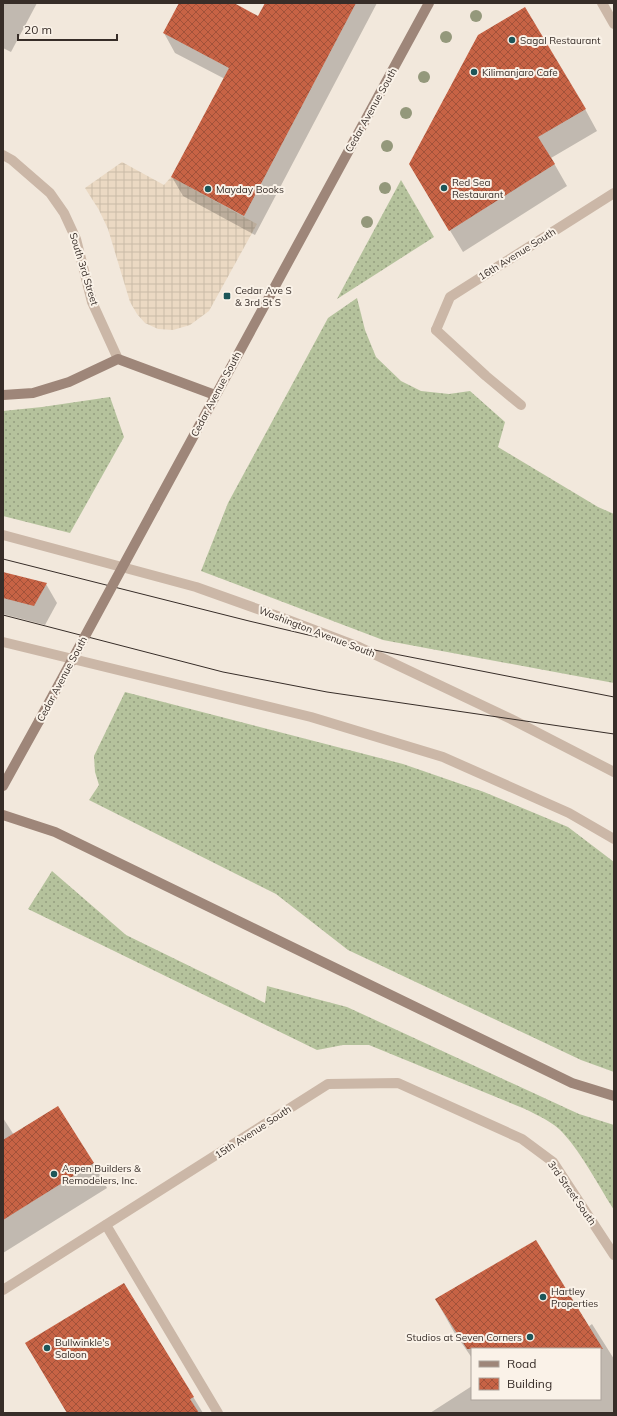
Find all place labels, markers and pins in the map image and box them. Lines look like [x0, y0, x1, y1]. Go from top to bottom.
place label: Sagal Restaurant [520, 34, 601, 47]
marker: Sagal Restaurant [507, 35, 517, 45]
place label: Kilimanjaro Cafe [482, 66, 558, 79]
marker: Kilimanjaro Cafe [469, 67, 479, 77]
place label: Red Sea Restaurant [452, 176, 504, 201]
place label: Mayday Books [216, 183, 284, 196]
marker: Red Sea Restaurant [439, 183, 449, 193]
marker: Mayday Books [203, 184, 213, 194]
place label: Cedar Ave S & 3rd St S [235, 284, 292, 309]
marker: Cedar Ave S & 3rd St S [222, 291, 232, 301]
place label: Aspen Builders & Remodelers, Inc. [62, 1162, 141, 1187]
marker: Aspen Builders & Remodelers, Inc. [49, 1169, 59, 1179]
place label: Hartley Properties [551, 1285, 598, 1310]
marker: Hartley Properties [538, 1292, 548, 1302]
place label: Studios at Seven Corners [406, 1331, 522, 1344]
marker: Studios at Seven Corners [525, 1332, 535, 1342]
place label: Bullwinkle's Saloon [55, 1336, 109, 1361]
marker: Bullwinkle's Saloon [42, 1343, 52, 1353]

